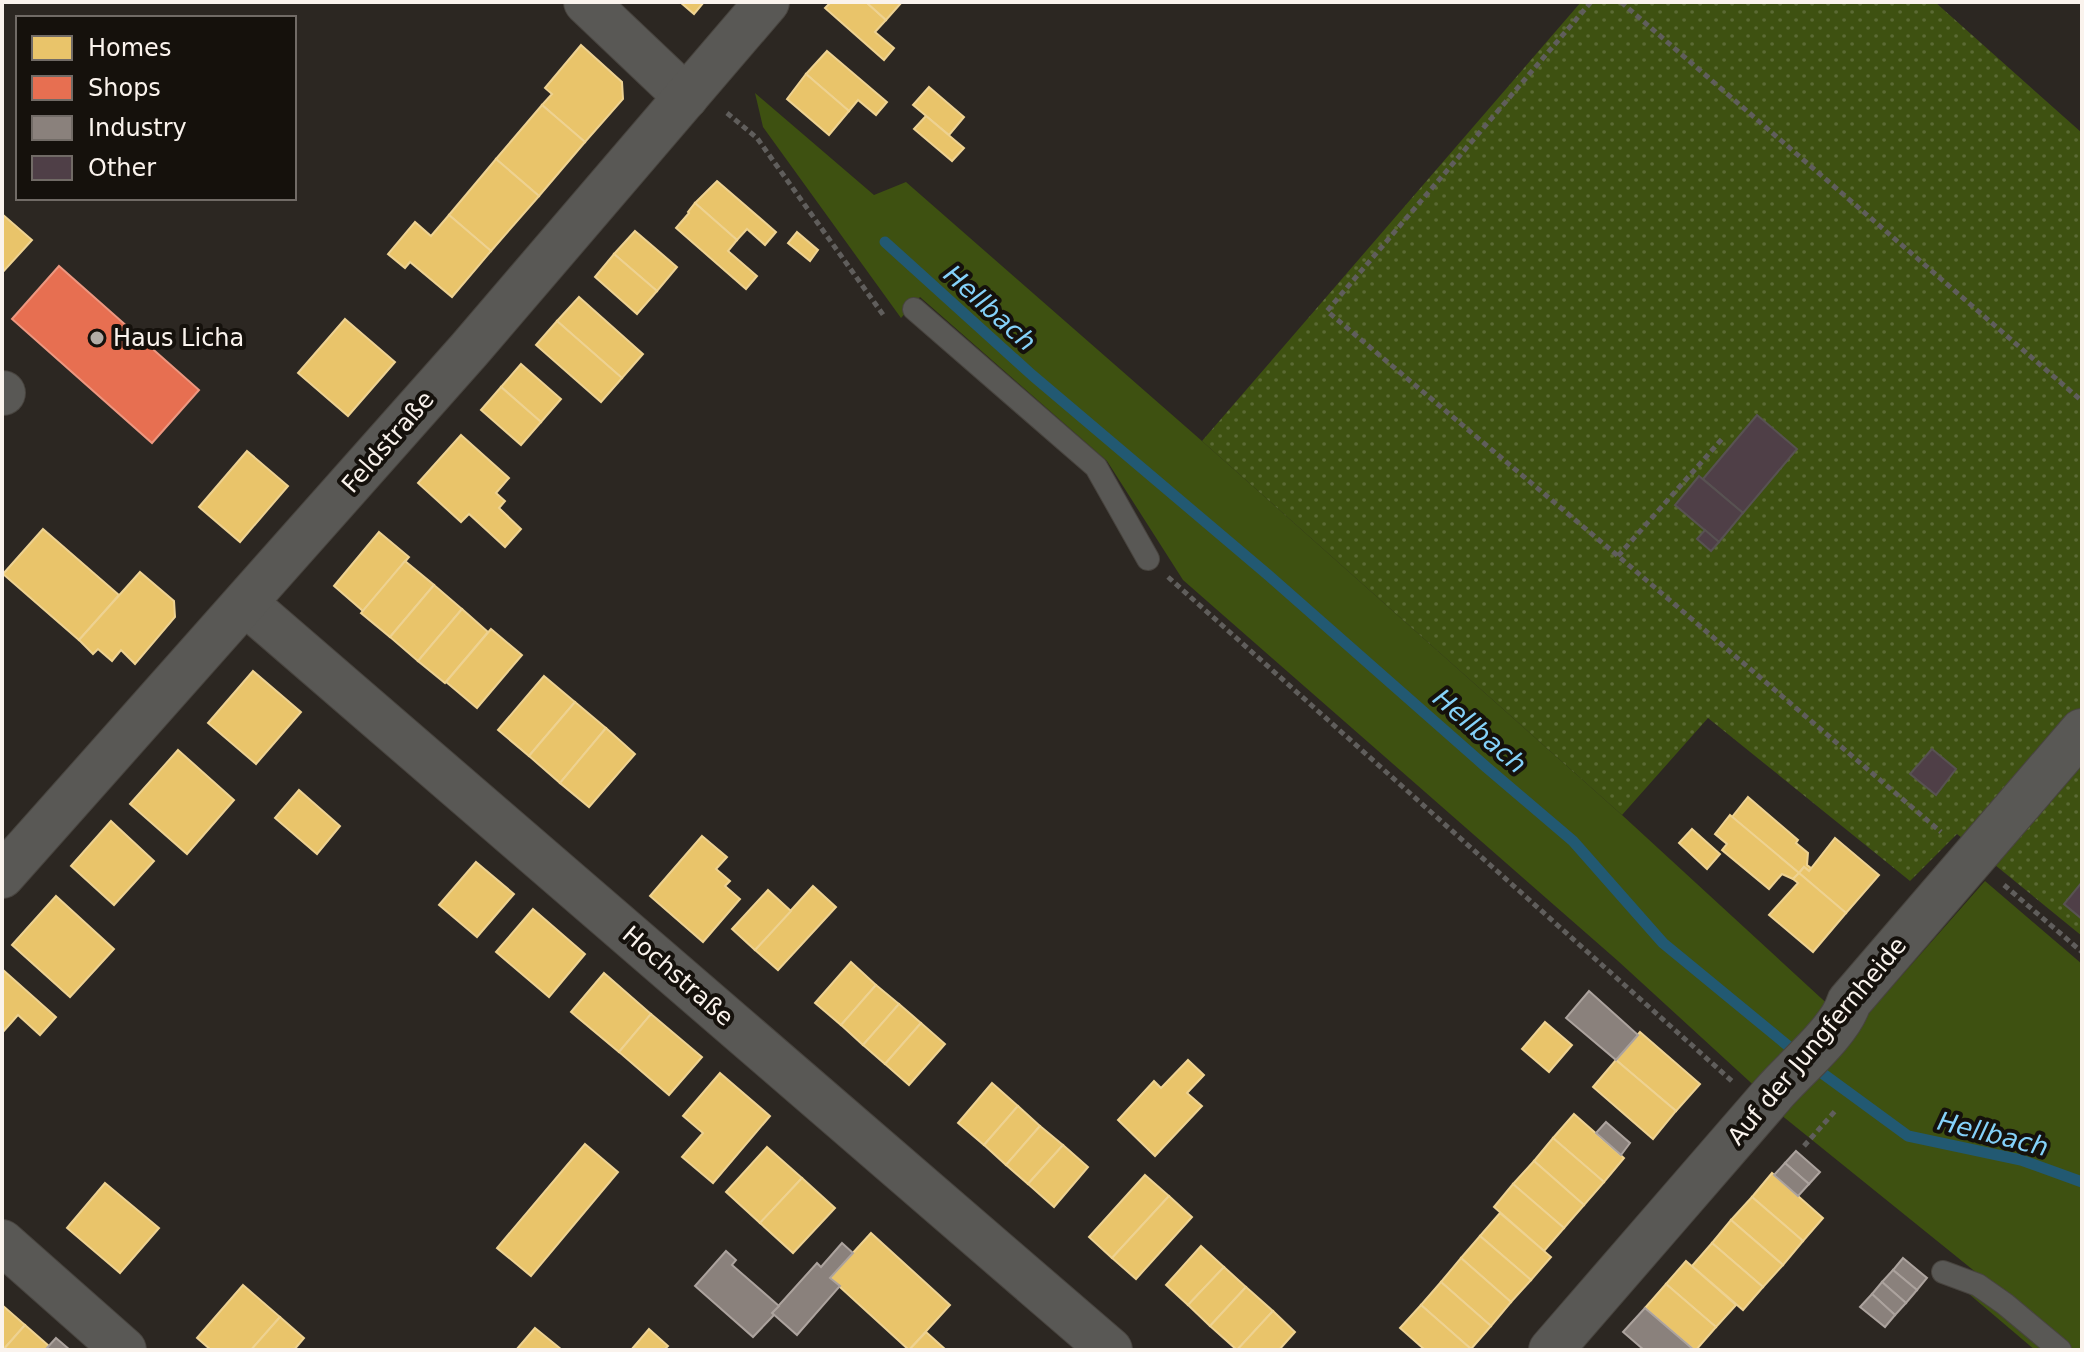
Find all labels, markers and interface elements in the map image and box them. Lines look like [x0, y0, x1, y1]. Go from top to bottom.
legend [16, 16, 296, 200]
text: Homes [88, 34, 171, 62]
text: Shops [88, 74, 161, 102]
text: Industry [88, 114, 187, 142]
text: Other [88, 154, 156, 182]
water label: Hellbach [938, 259, 1042, 357]
place label: Haus Licha [113, 324, 244, 352]
marker: Haus Licha [88, 329, 106, 347]
street label: Feldstraße [336, 385, 440, 499]
water label: Hellbach [1427, 683, 1533, 779]
street label: Hochstraße [617, 920, 739, 1032]
street label: Auf der Jungfernheide [1722, 931, 1912, 1151]
water label: Hellbach [1934, 1106, 2052, 1162]

